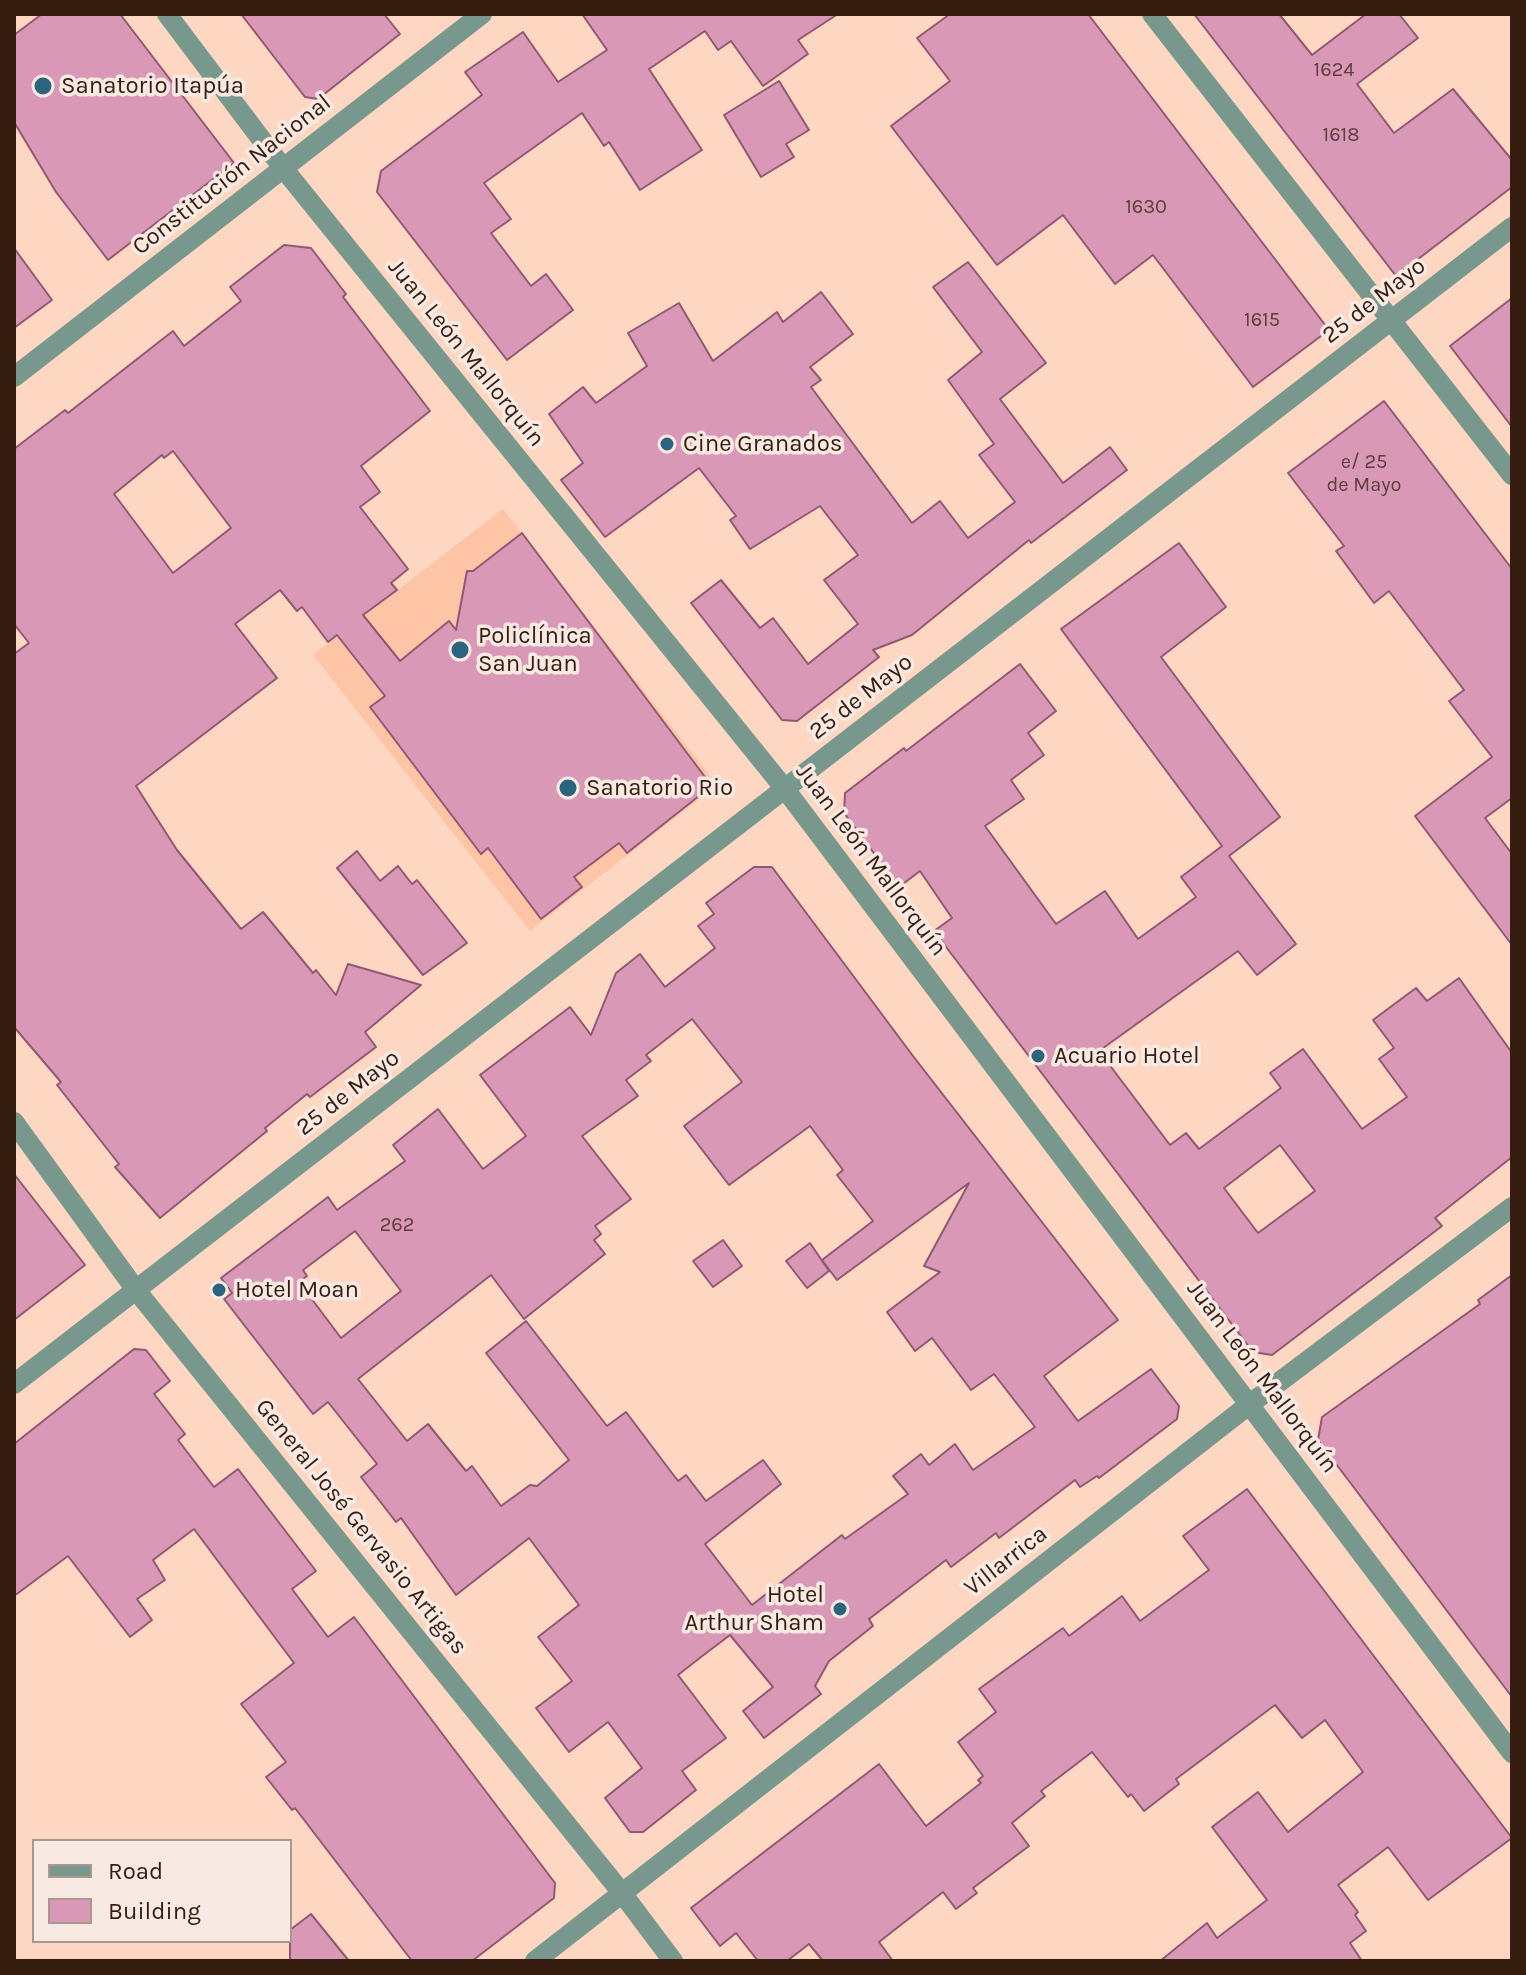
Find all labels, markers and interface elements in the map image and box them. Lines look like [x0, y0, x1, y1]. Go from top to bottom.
house number: 1624 [1314, 58, 1354, 82]
place label: Sanatorio Itapúa [61, 72, 244, 100]
marker: Sanatorio Itapúa [32, 75, 54, 97]
street label: Constitución Nacional [127, 88, 337, 262]
house number: 1618 [1323, 123, 1359, 147]
house number: 1630 [1125, 195, 1167, 219]
street label: 25 de Mayo [1317, 252, 1431, 350]
street label: Juan León Mallorquín [381, 253, 551, 453]
house number: 1615 [1244, 308, 1280, 332]
place label: Cine Granados [683, 430, 842, 458]
marker: Cine Granados [658, 435, 676, 453]
house number: e/ 25 de Mayo [1326, 450, 1402, 497]
place label: Policlínica San Juan [478, 622, 592, 678]
marker: Policlínica San Juan [449, 639, 471, 661]
street label: 25 de Mayo [804, 648, 918, 746]
street label: Juan León Mallorquín [789, 758, 953, 962]
place label: Sanatorio Rio [586, 774, 733, 802]
marker: Sanatorio Rio [557, 777, 579, 799]
place label: Acuario Hotel [1054, 1042, 1200, 1070]
street label: 25 de Mayo [291, 1044, 405, 1142]
marker: Acuario Hotel [1029, 1047, 1047, 1065]
house number: 262 [380, 1213, 414, 1237]
street label: Juan León Mallorquín [1180, 1275, 1344, 1479]
place label: Hotel Moan [235, 1276, 359, 1304]
marker: Hotel Moan [210, 1281, 228, 1299]
street label: General José Gervasio Artigas [249, 1393, 473, 1661]
street label: Villarrica [959, 1520, 1053, 1602]
place label: Hotel Arthur Sham [684, 1581, 824, 1637]
marker: Hotel Arthur Sham [831, 1600, 849, 1618]
legend [32, 1839, 292, 1943]
text: Road [108, 1857, 163, 1885]
text: Building [108, 1897, 201, 1925]

